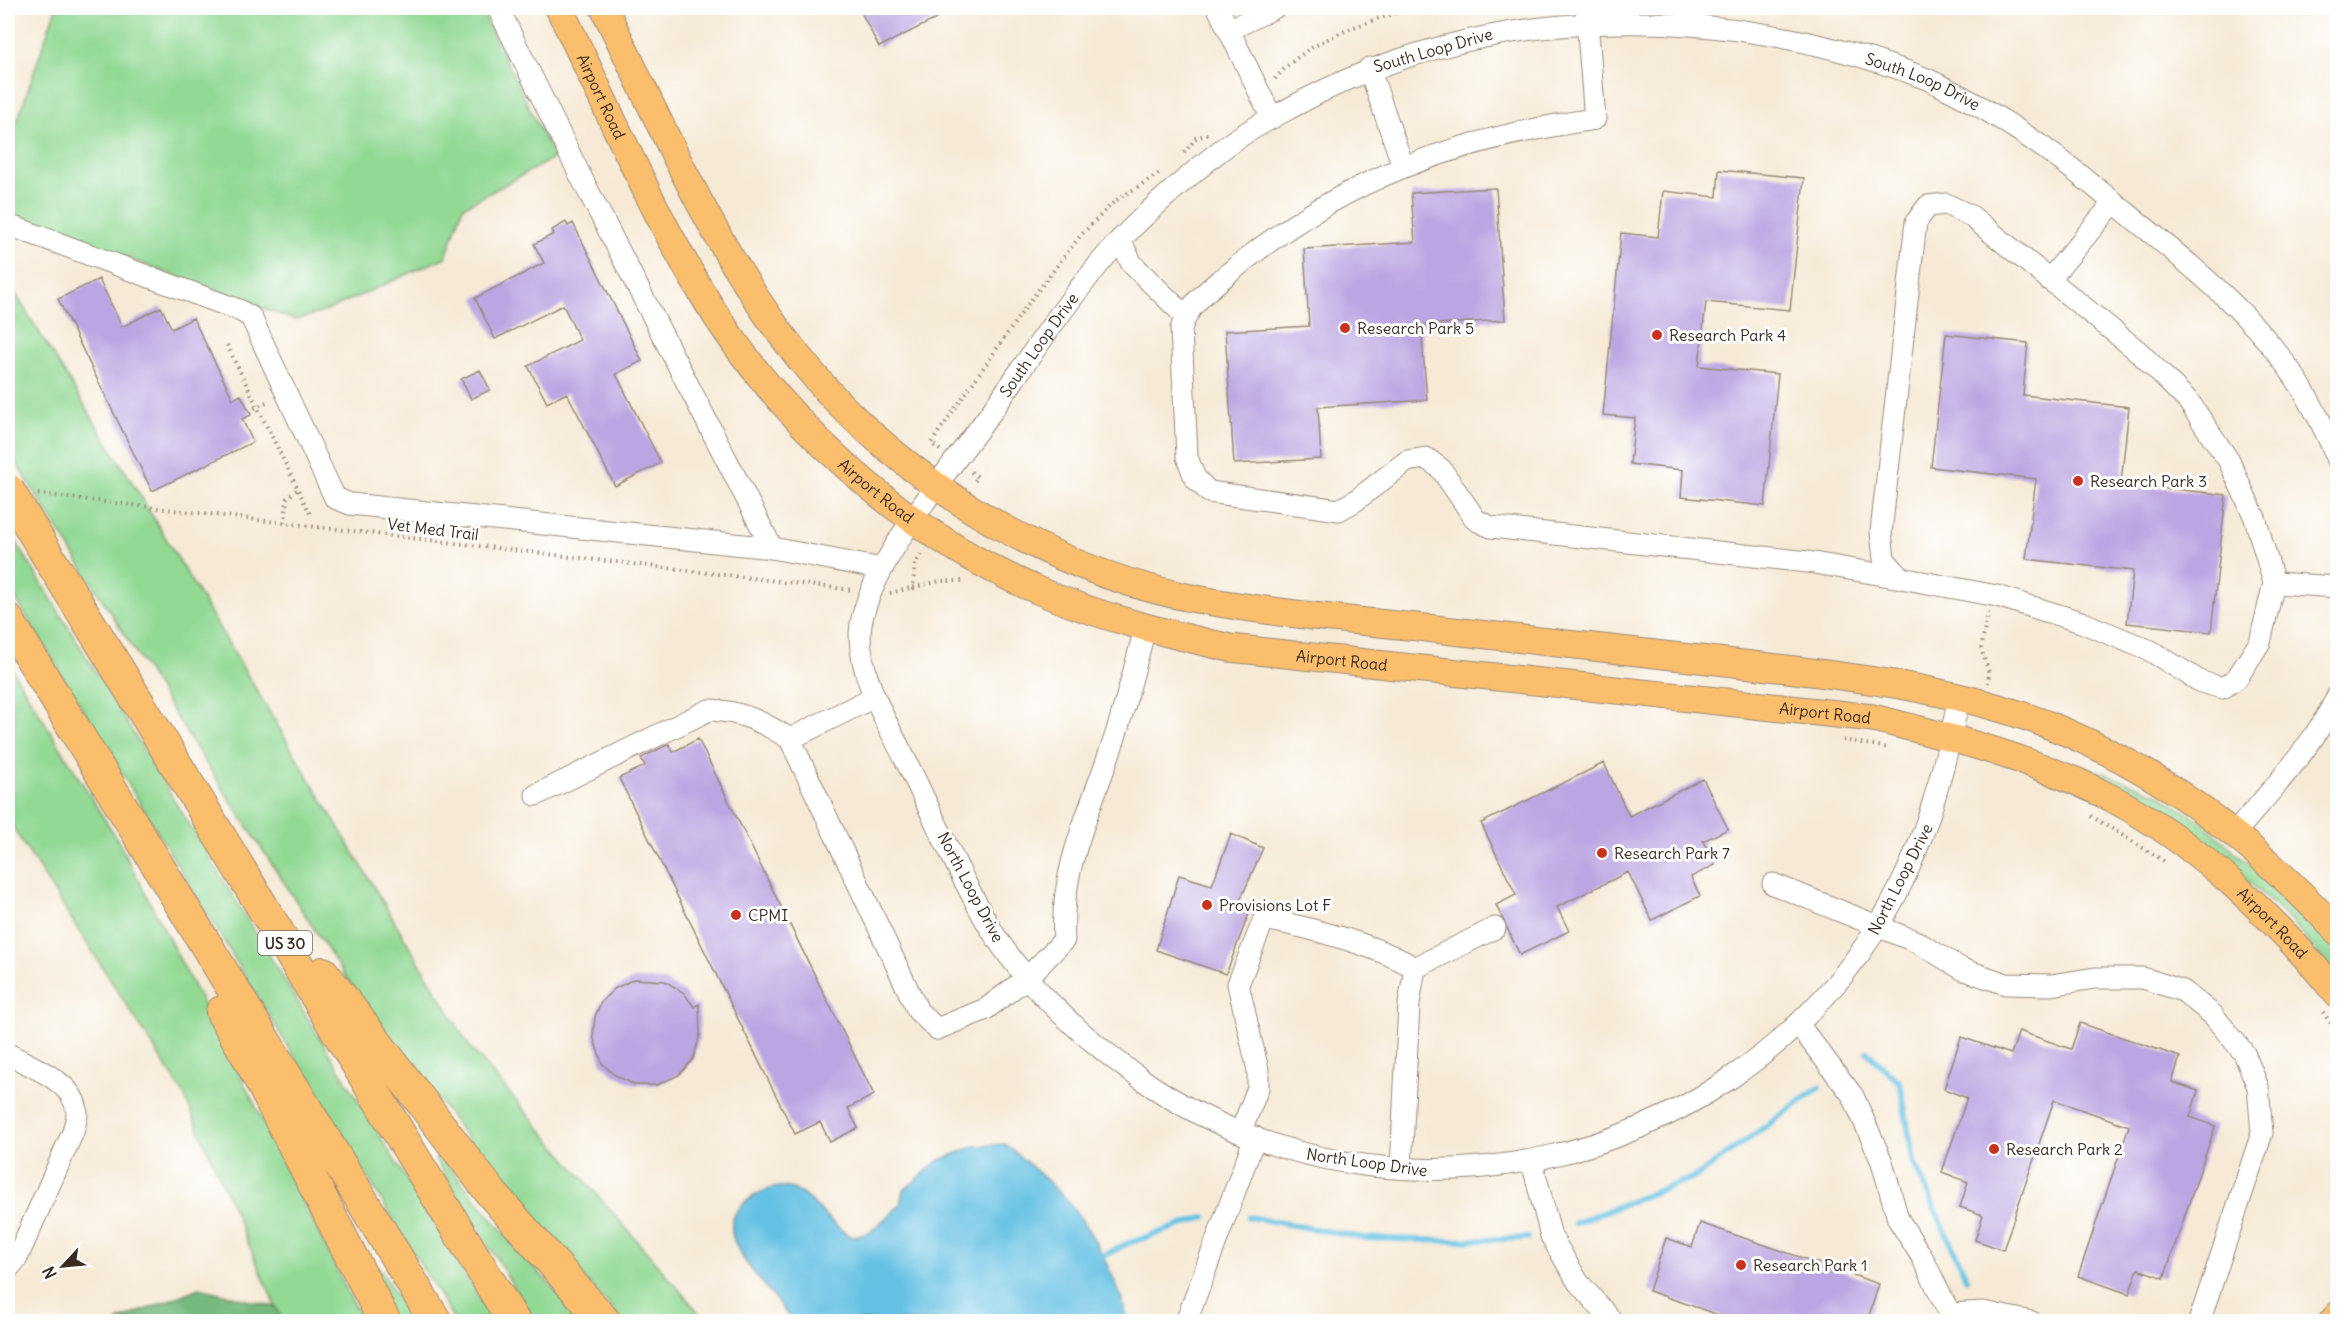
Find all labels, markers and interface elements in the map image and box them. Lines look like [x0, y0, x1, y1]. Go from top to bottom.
street label: South Loop Drive [1371, 23, 1495, 77]
street label: South Loop Drive [1863, 48, 1984, 115]
street label: Airport Road [573, 51, 630, 142]
street label: South Loop Drive [995, 289, 1083, 401]
place label: Research Park 5 [1357, 318, 1474, 338]
marker: Research Park 5 [1338, 321, 1352, 335]
place label: Research Park 4 [1669, 325, 1786, 345]
marker: Research Park 4 [1650, 328, 1664, 342]
street label: Airport Road [834, 454, 918, 527]
place label: Research Park 3 [2090, 471, 2207, 491]
marker: Research Park 3 [2071, 474, 2085, 488]
street label: Vet Med Trail [386, 513, 480, 545]
street label: Airport Road [1295, 645, 1389, 675]
street label: Airport Road [1778, 698, 1872, 728]
street label: North Loop Drive [1863, 820, 1937, 938]
street label: North Loop Drive [933, 828, 1009, 946]
place label: Research Park 7 [1614, 843, 1730, 863]
marker: Research Park 7 [1595, 846, 1609, 860]
street label: Airport Road [2233, 883, 2312, 963]
place label: Provisions Lot F [1219, 895, 1331, 915]
marker: Provisions Lot F [1200, 898, 1214, 912]
place label: CPMI [748, 905, 788, 925]
marker: CPMI [729, 908, 743, 922]
road number: US 30 [258, 931, 312, 955]
place label: Research Park 2 [2006, 1139, 2123, 1159]
marker: Research Park 2 [1987, 1142, 2001, 1156]
street label: North Loop Drive [1305, 1144, 1429, 1180]
north arrow [33, 1236, 93, 1296]
place label: Research Park 1 [1753, 1255, 1867, 1275]
marker: Research Park 1 [1734, 1258, 1748, 1272]
text: N [38, 1263, 61, 1282]

